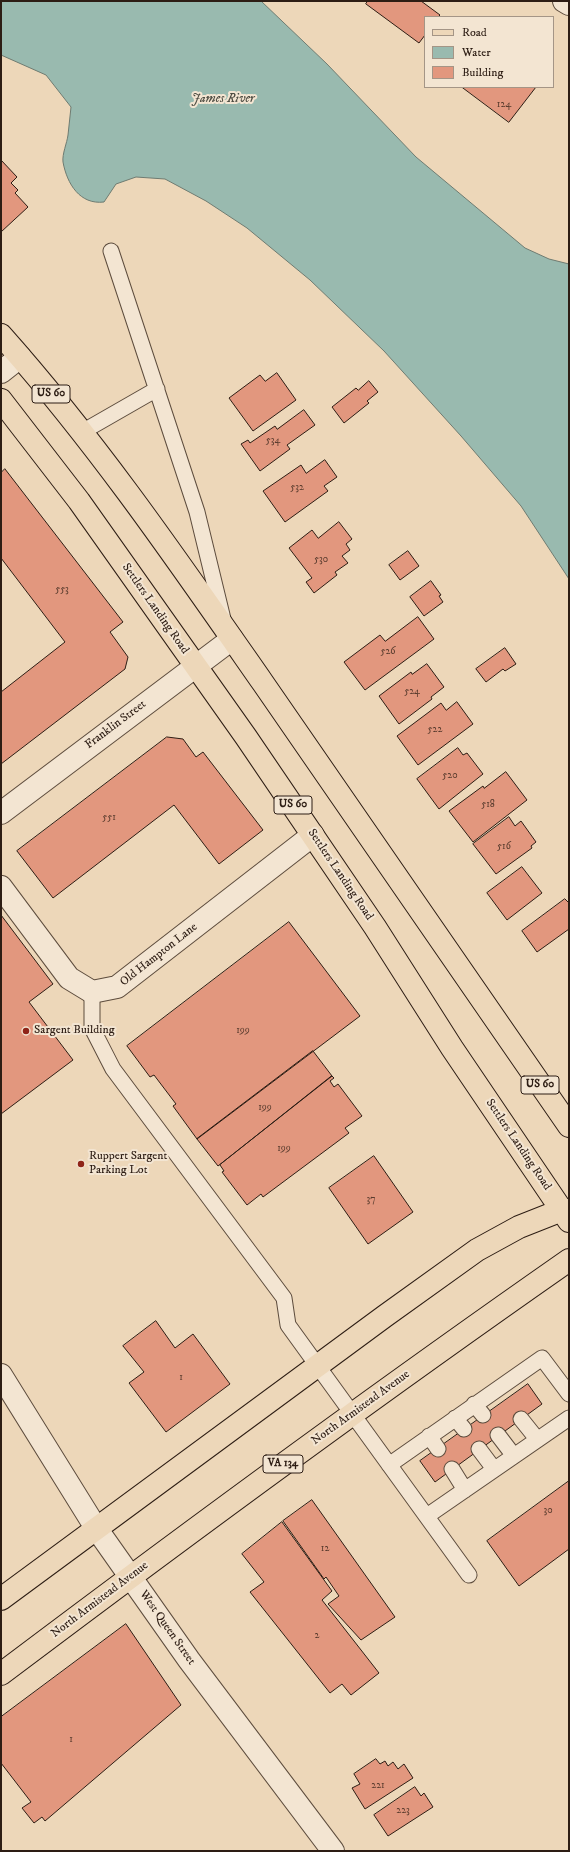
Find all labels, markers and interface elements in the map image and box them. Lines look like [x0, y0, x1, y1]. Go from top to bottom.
legend [424, 16, 554, 88]
text: Road [462, 25, 487, 40]
text: Water [462, 45, 491, 60]
text: Building [462, 65, 503, 80]
water label: James River [192, 91, 254, 107]
house number: 124 [497, 99, 511, 111]
road number: US 60 [32, 385, 70, 403]
house number: 534 [266, 435, 280, 447]
house number: 532 [290, 482, 304, 494]
house number: 530 [314, 554, 328, 566]
street label: Settlers Landing Road [118, 561, 192, 657]
house number: 553 [55, 584, 69, 596]
house number: 526 [380, 646, 396, 658]
house number: 524 [404, 686, 420, 698]
street label: Franklin Street [83, 697, 149, 753]
house number: 522 [428, 724, 442, 736]
house number: 520 [442, 770, 458, 782]
road number: US 60 [274, 796, 312, 814]
house number: 518 [481, 799, 495, 811]
house number: 551 [102, 812, 116, 824]
street label: Settlers Landing Road [304, 827, 376, 923]
house number: 516 [497, 841, 511, 853]
street label: Old Hampton Lane [117, 920, 201, 990]
place label: Sargent Building [34, 1024, 115, 1038]
house number: 199 [236, 1025, 250, 1037]
marker: Sargent Building [21, 1026, 31, 1036]
road number: US 60 [521, 1076, 559, 1094]
street label: Settlers Landing Road [482, 1097, 554, 1193]
house number: 199 [258, 1102, 272, 1114]
house number: 199 [277, 1143, 291, 1155]
place label: Ruppert Sargent Parking Lot [89, 1150, 167, 1178]
marker: Ruppert Sargent Parking Lot [76, 1159, 86, 1169]
house number: 37 [367, 1194, 375, 1206]
street label: North Armistead Avenue [309, 1368, 413, 1448]
house number: 1 [179, 1372, 183, 1384]
road number: VA 134 [263, 1455, 303, 1473]
house number: 30 [543, 1505, 553, 1517]
house number: 12 [321, 1543, 329, 1555]
street label: North Armistead Avenue [49, 1559, 151, 1641]
street label: West Queen Street [136, 1588, 198, 1668]
house number: 2 [315, 1630, 319, 1642]
house number: 1 [69, 1734, 73, 1746]
house number: 221 [371, 1780, 385, 1792]
house number: 223 [396, 1805, 410, 1817]

